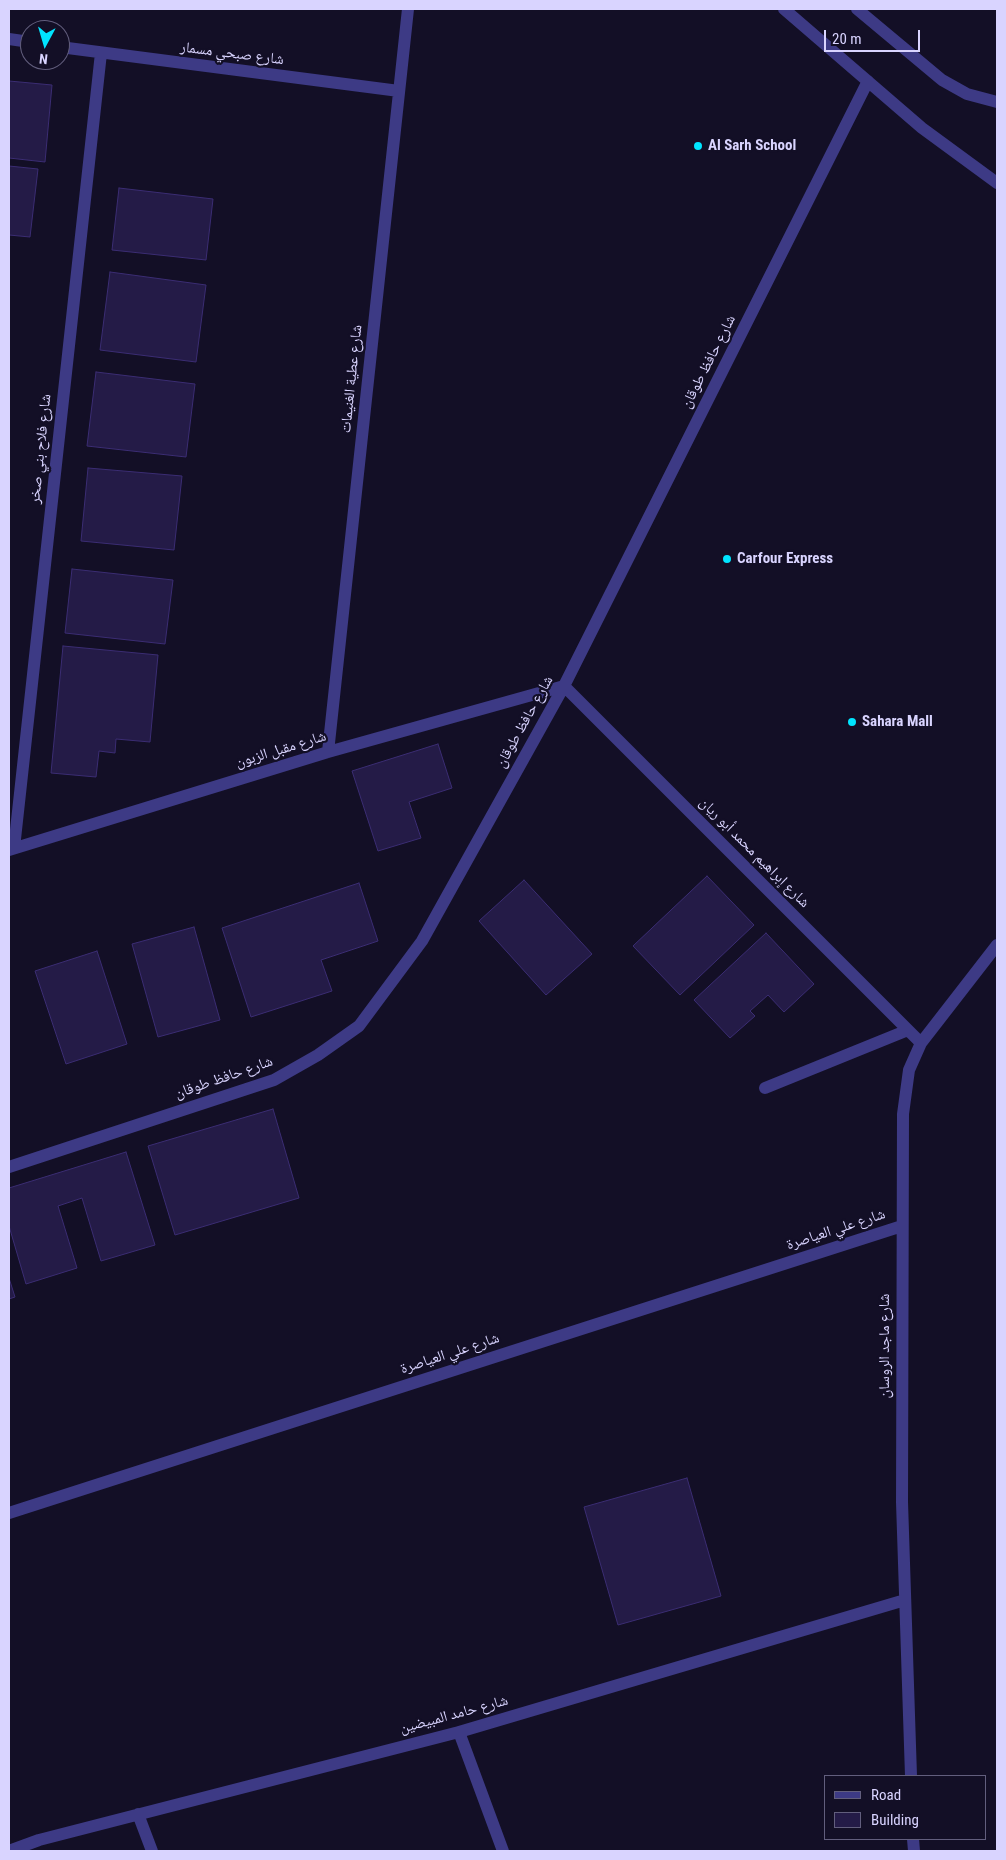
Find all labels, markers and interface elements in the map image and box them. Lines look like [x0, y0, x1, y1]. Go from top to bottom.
north arrow [20, 20, 70, 70]
scale bar [826, 20, 922, 52]
text: 20 m [832, 30, 862, 48]
street label: شارع صبحي مسمار [179, 39, 285, 69]
text: N [38, 51, 49, 67]
place label: Al Sarh School [708, 137, 796, 155]
marker: Al Sarh School [692, 140, 704, 152]
street label: شارع حافظ طوقان [678, 312, 740, 412]
street label: شارع عطية الغنيمات [337, 324, 367, 434]
street label: شارع فلاح بني صخر [26, 393, 56, 505]
place label: Carfour Express [737, 550, 833, 568]
marker: Carfour Express [721, 553, 733, 565]
street label: شارع حافظ طوقان [492, 673, 558, 771]
place label: Sahara Mall [862, 713, 933, 731]
marker: Sahara Mall [846, 716, 858, 728]
street label: شارع مقبل الزبون [233, 728, 329, 772]
street label: شارع إبراهيم محمد أبو ريان [695, 794, 813, 912]
street label: شارع حافظ طوقان [173, 1053, 275, 1103]
street label: شارع علي العياصرة [784, 1206, 888, 1254]
street label: شارع ماجد الروسان [876, 1294, 894, 1398]
street label: شارع علي العياصرة [398, 1330, 502, 1378]
street label: شارع حامد المبيضين [398, 1692, 510, 1738]
legend [824, 1775, 986, 1840]
text: Road [871, 1786, 901, 1804]
text: Building [871, 1811, 919, 1829]

